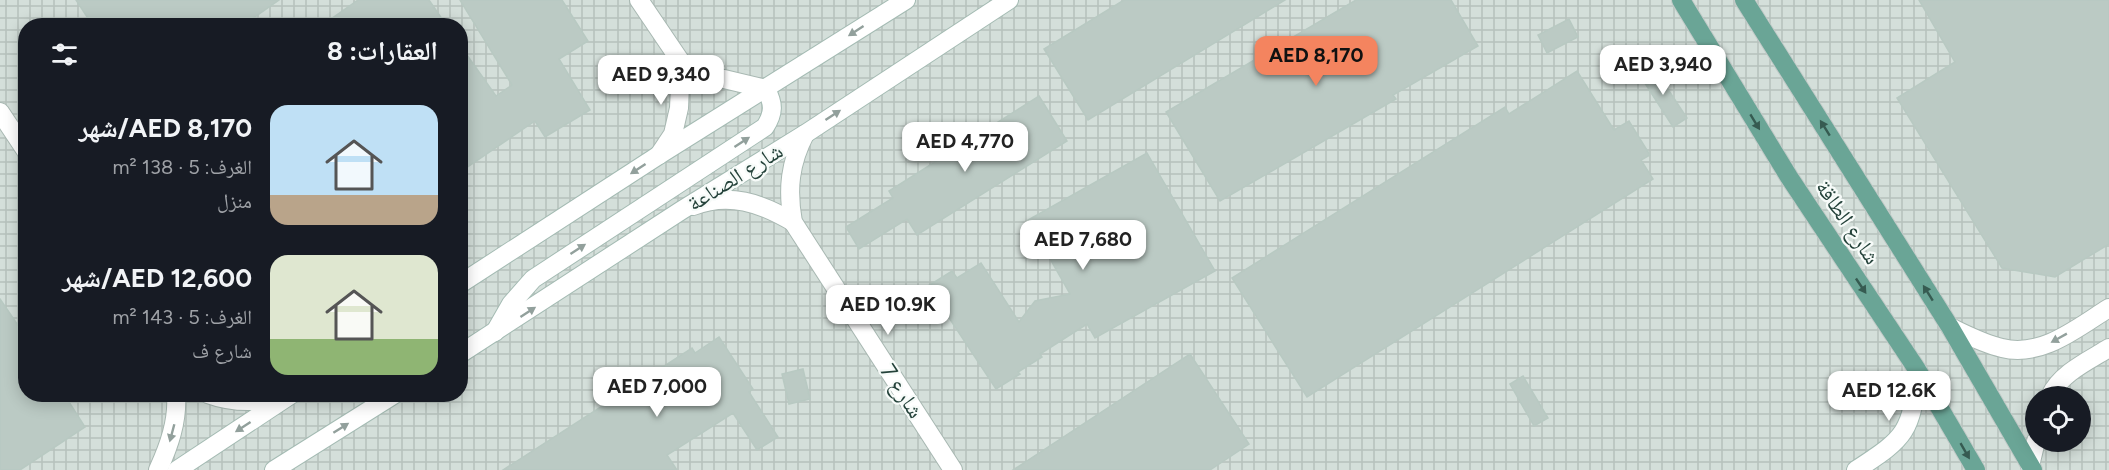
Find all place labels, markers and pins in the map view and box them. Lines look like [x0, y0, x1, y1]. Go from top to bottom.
pin: AED 8,170 [1247, 36, 1385, 87]
pin: AED 3,940 [1594, 45, 1732, 96]
pin: AED 9,340 [592, 55, 730, 106]
pin: AED 4,770 [896, 122, 1034, 173]
pin: AED 7,680 [1014, 220, 1152, 271]
pin: AED 10.9K [819, 285, 957, 336]
pin: AED 7,000 [588, 367, 726, 418]
pin: AED 12.6K [1820, 371, 1958, 422]

